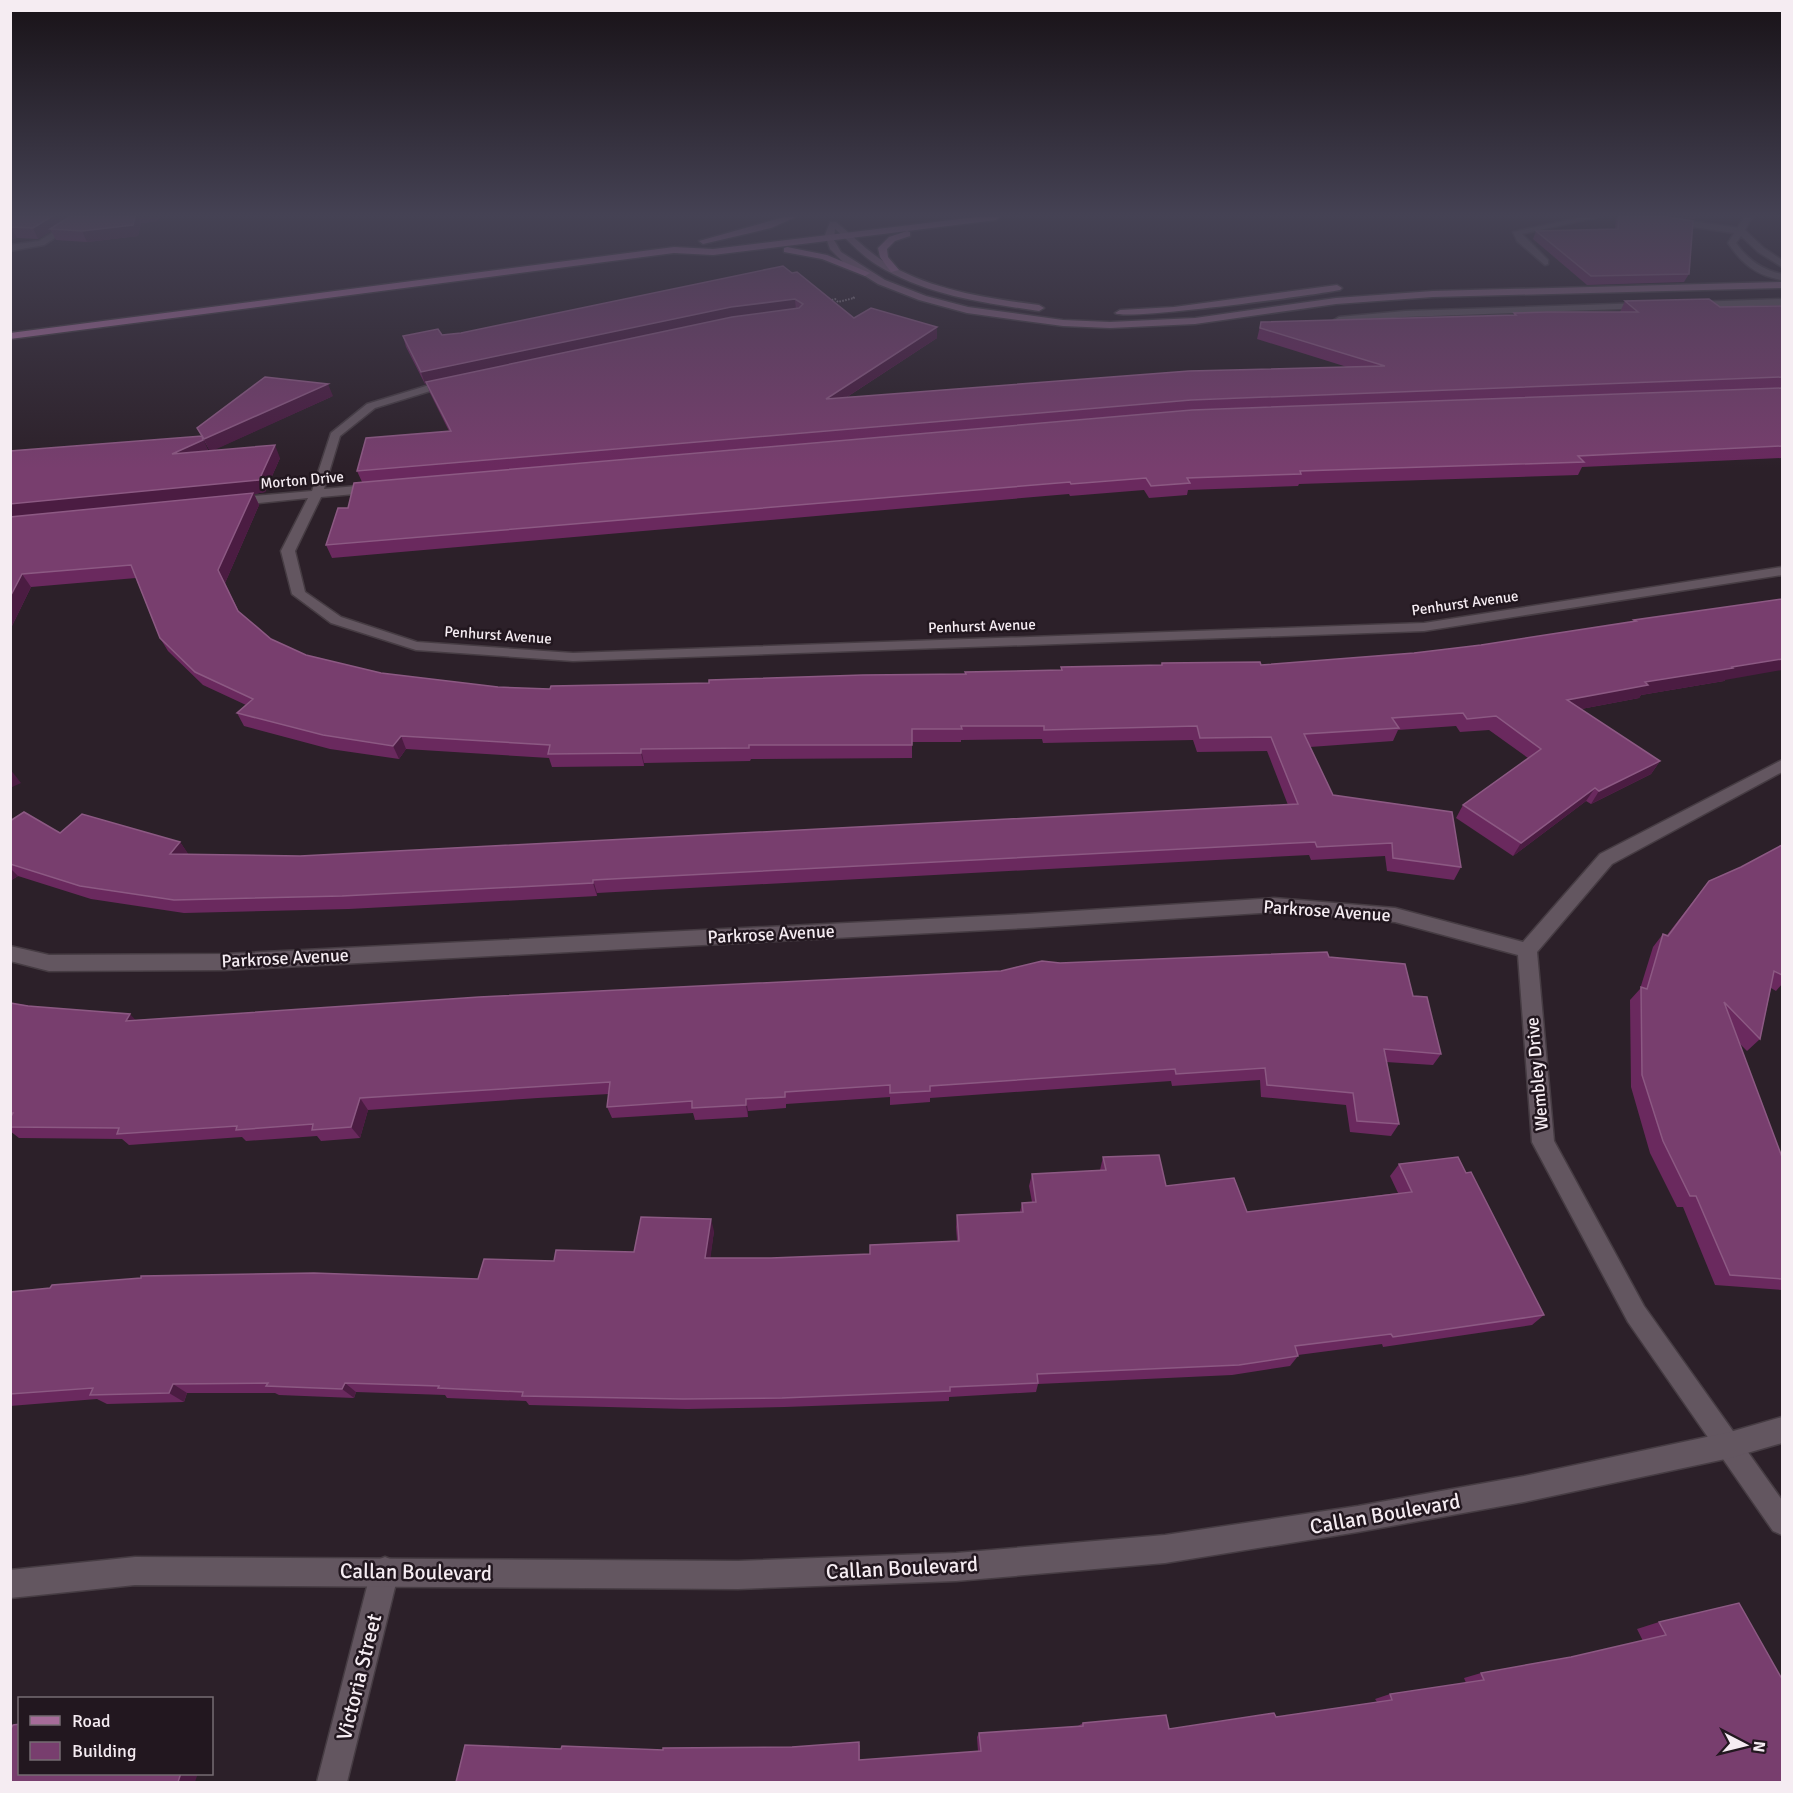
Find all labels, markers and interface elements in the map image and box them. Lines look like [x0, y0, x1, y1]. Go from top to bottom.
street label: Morton Drive [260, 467, 344, 493]
street label: Penhurst Avenue [1410, 587, 1520, 619]
street label: Penhurst Avenue [928, 615, 1036, 637]
street label: Penhurst Avenue [444, 622, 552, 648]
street label: Parkrose Avenue [1263, 896, 1391, 926]
street label: Parkrose Avenue [707, 920, 835, 948]
street label: Parkrose Avenue [221, 944, 349, 972]
street label: Wembley Drive [1521, 1016, 1553, 1132]
street label: Callan Boulevard [1308, 1488, 1462, 1540]
street label: Callan Boulevard [825, 1551, 979, 1585]
street label: Callan Boulevard [340, 1558, 492, 1586]
street label: Victoria Street [331, 1611, 387, 1743]
legend [18, 1697, 213, 1775]
text: Road [72, 1710, 111, 1732]
north arrow [1715, 1715, 1775, 1775]
text: Building [72, 1740, 136, 1762]
text: N [1748, 1740, 1769, 1753]

